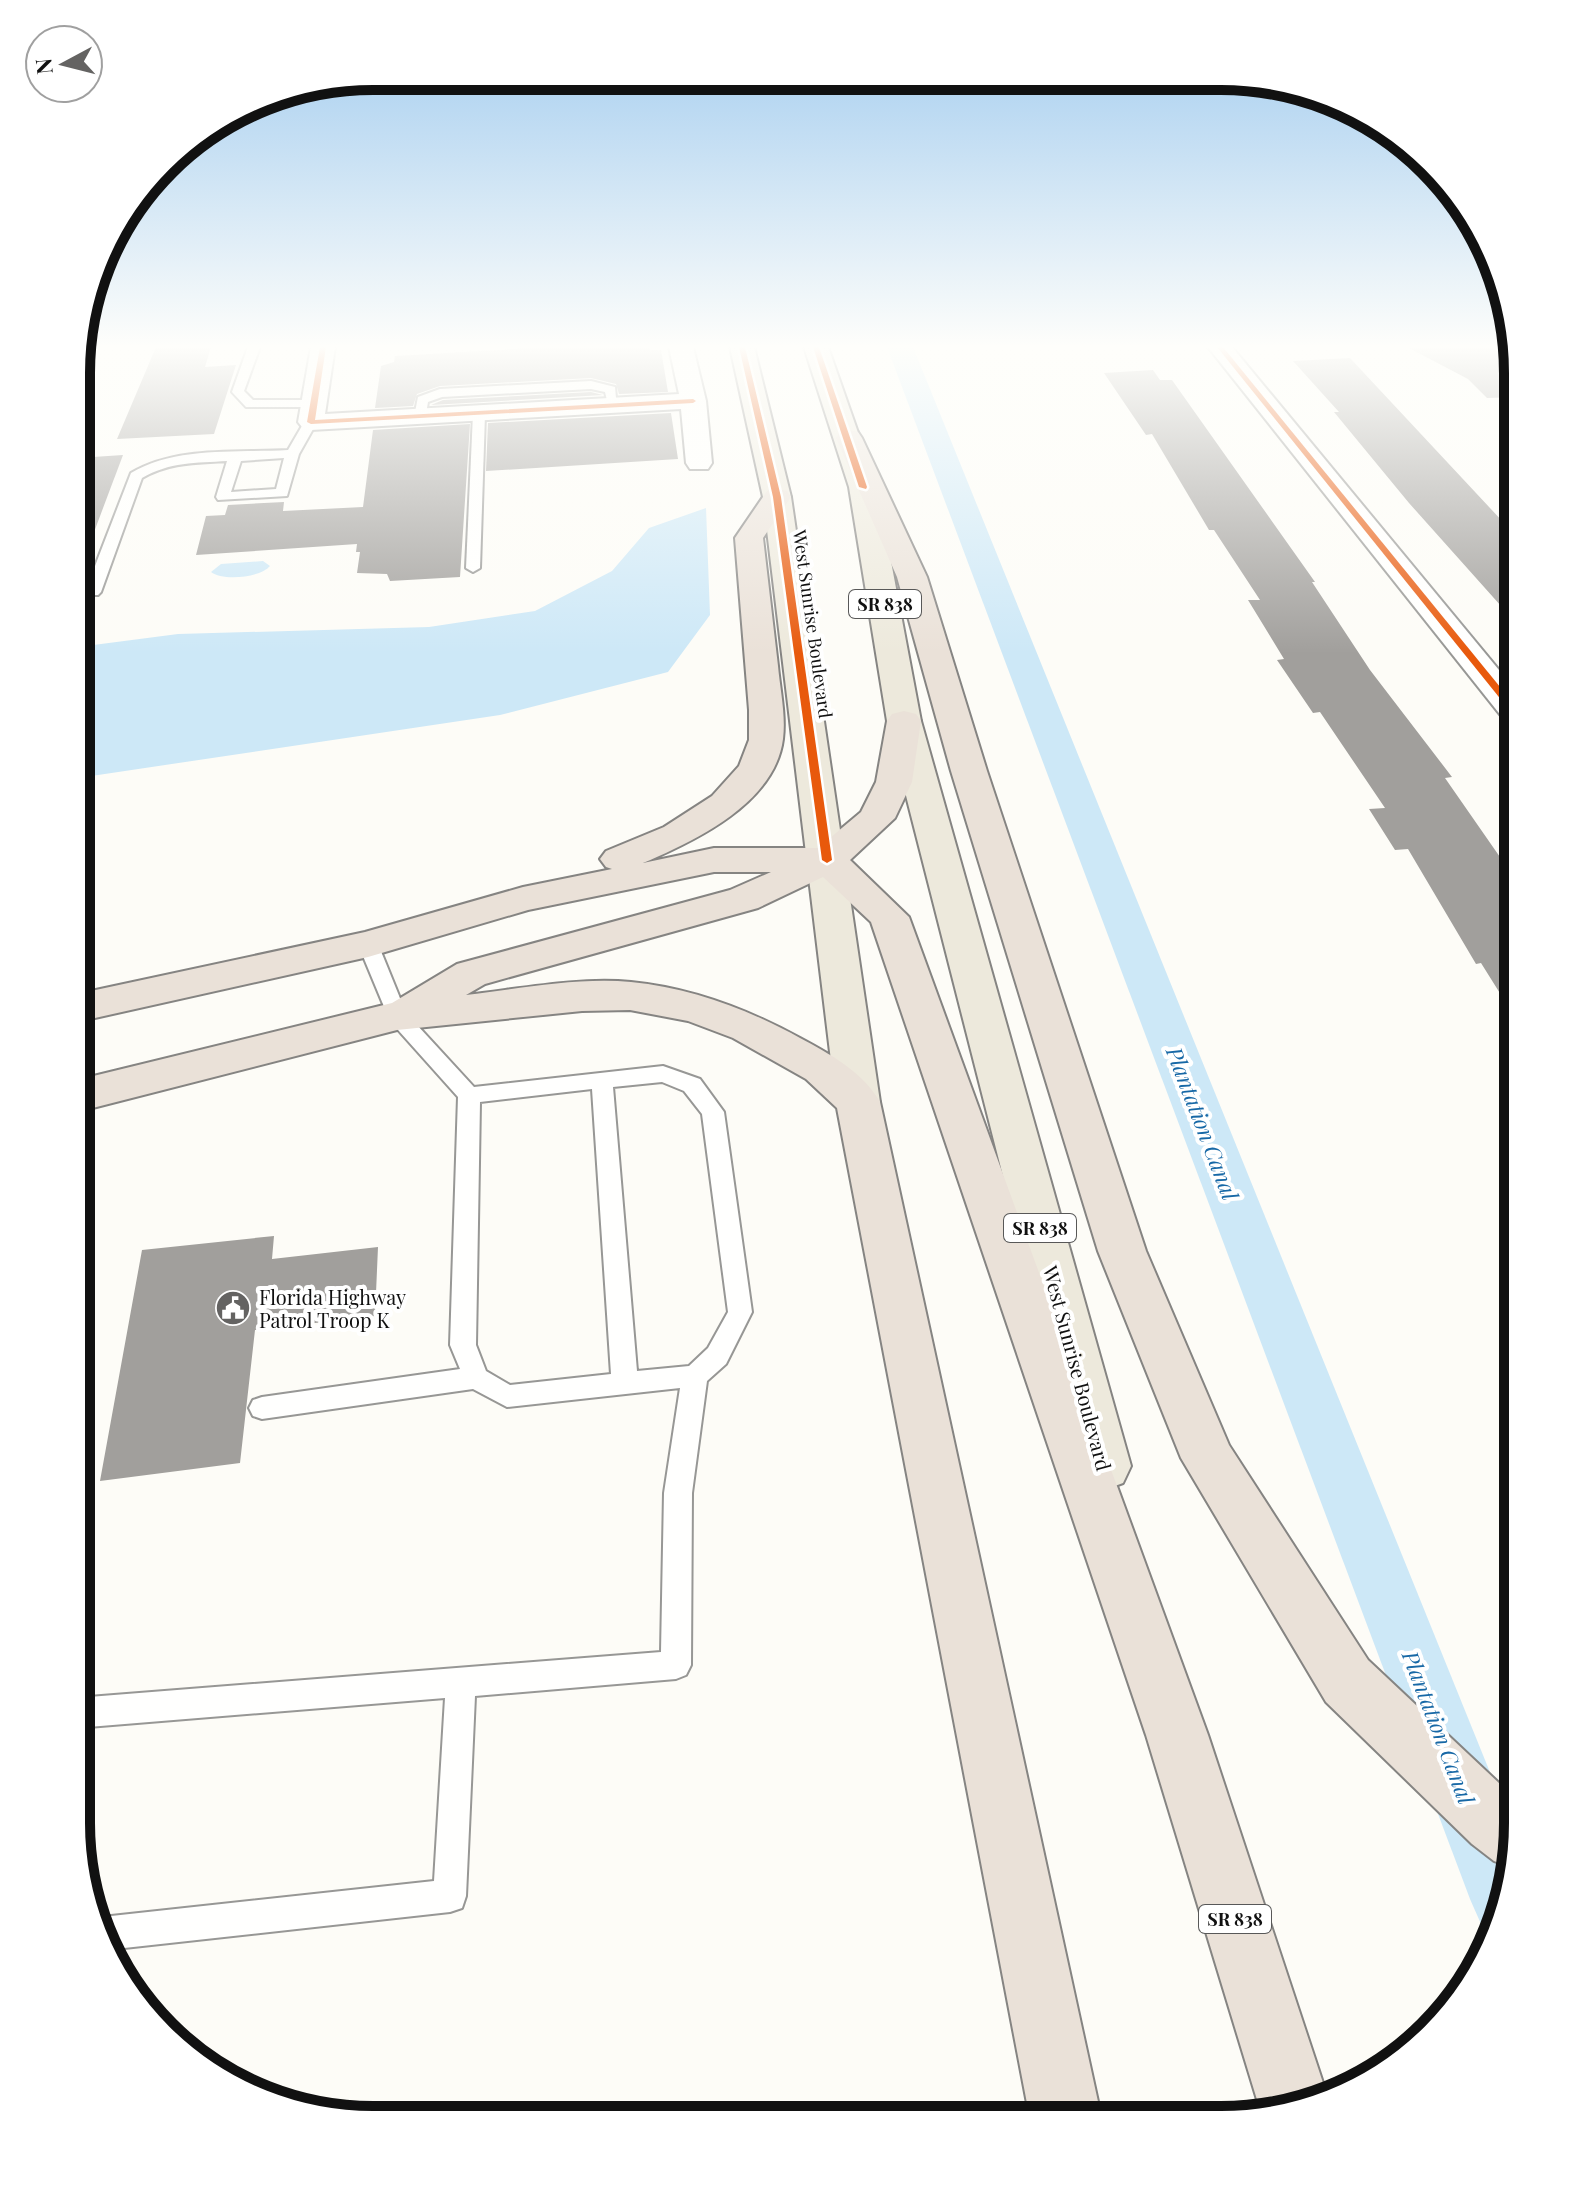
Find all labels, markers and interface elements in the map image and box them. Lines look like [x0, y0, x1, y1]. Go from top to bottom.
north arrow [24, 24, 104, 104]
text: N [27, 57, 59, 76]
street label: West Sunrise Boulevard [788, 527, 838, 720]
road number: SR 838 [849, 590, 921, 618]
water label: Plantation Canal [1160, 1041, 1246, 1205]
road number: SR 838 [1004, 1214, 1076, 1242]
street label: West Sunrise Boulevard [1037, 1262, 1118, 1474]
place label: Florida Highway Patrol Troop K [259, 1283, 406, 1333]
public building icon: Florida Highway Patrol Troop K [214, 1289, 252, 1327]
water label: Plantation Canal [1396, 1645, 1482, 1809]
road number: SR 838 [1199, 1905, 1271, 1933]

